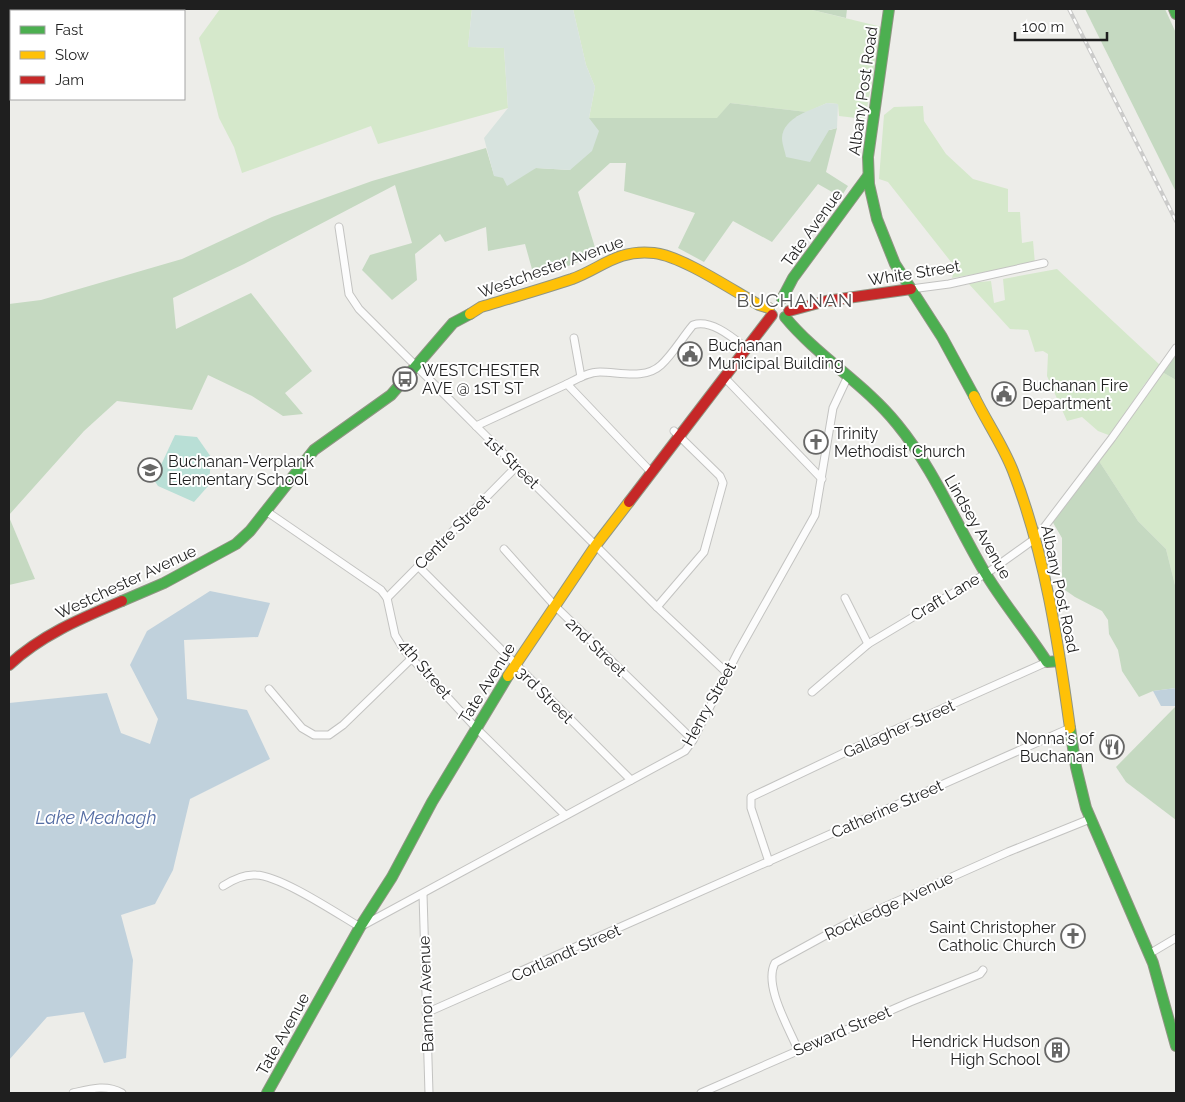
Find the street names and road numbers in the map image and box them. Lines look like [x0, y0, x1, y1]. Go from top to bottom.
street label: Albany Post Road [845, 25, 881, 157]
street label: Tate Avenue [778, 186, 846, 270]
street label: Westchester Avenue [476, 232, 626, 302]
street label: White Street [867, 256, 962, 290]
street label: 1st Street [481, 431, 544, 493]
street label: Lindsey Avenue [941, 472, 1015, 582]
street label: Centre Street [411, 490, 494, 573]
street label: Albany Post Road [1037, 523, 1083, 655]
street label: Westchester Avenue [53, 541, 199, 623]
street label: Craft Lane [907, 569, 983, 625]
street label: 2nd Street [562, 614, 630, 681]
street label: 4th Street [395, 635, 456, 703]
street label: Tate Avenue [455, 639, 519, 727]
street label: Henry Street [678, 658, 740, 749]
street label: 3rd Street [513, 663, 578, 728]
street label: Gallagher Street [840, 696, 958, 762]
street label: Catherine Street [828, 776, 946, 842]
street label: Rockledge Avenue [822, 868, 956, 944]
street label: Cortlandt Street [508, 920, 624, 986]
street label: Bannon Avenue [414, 935, 438, 1053]
street label: Tate Avenue [253, 990, 313, 1078]
street label: Seward Street [790, 1002, 894, 1060]

